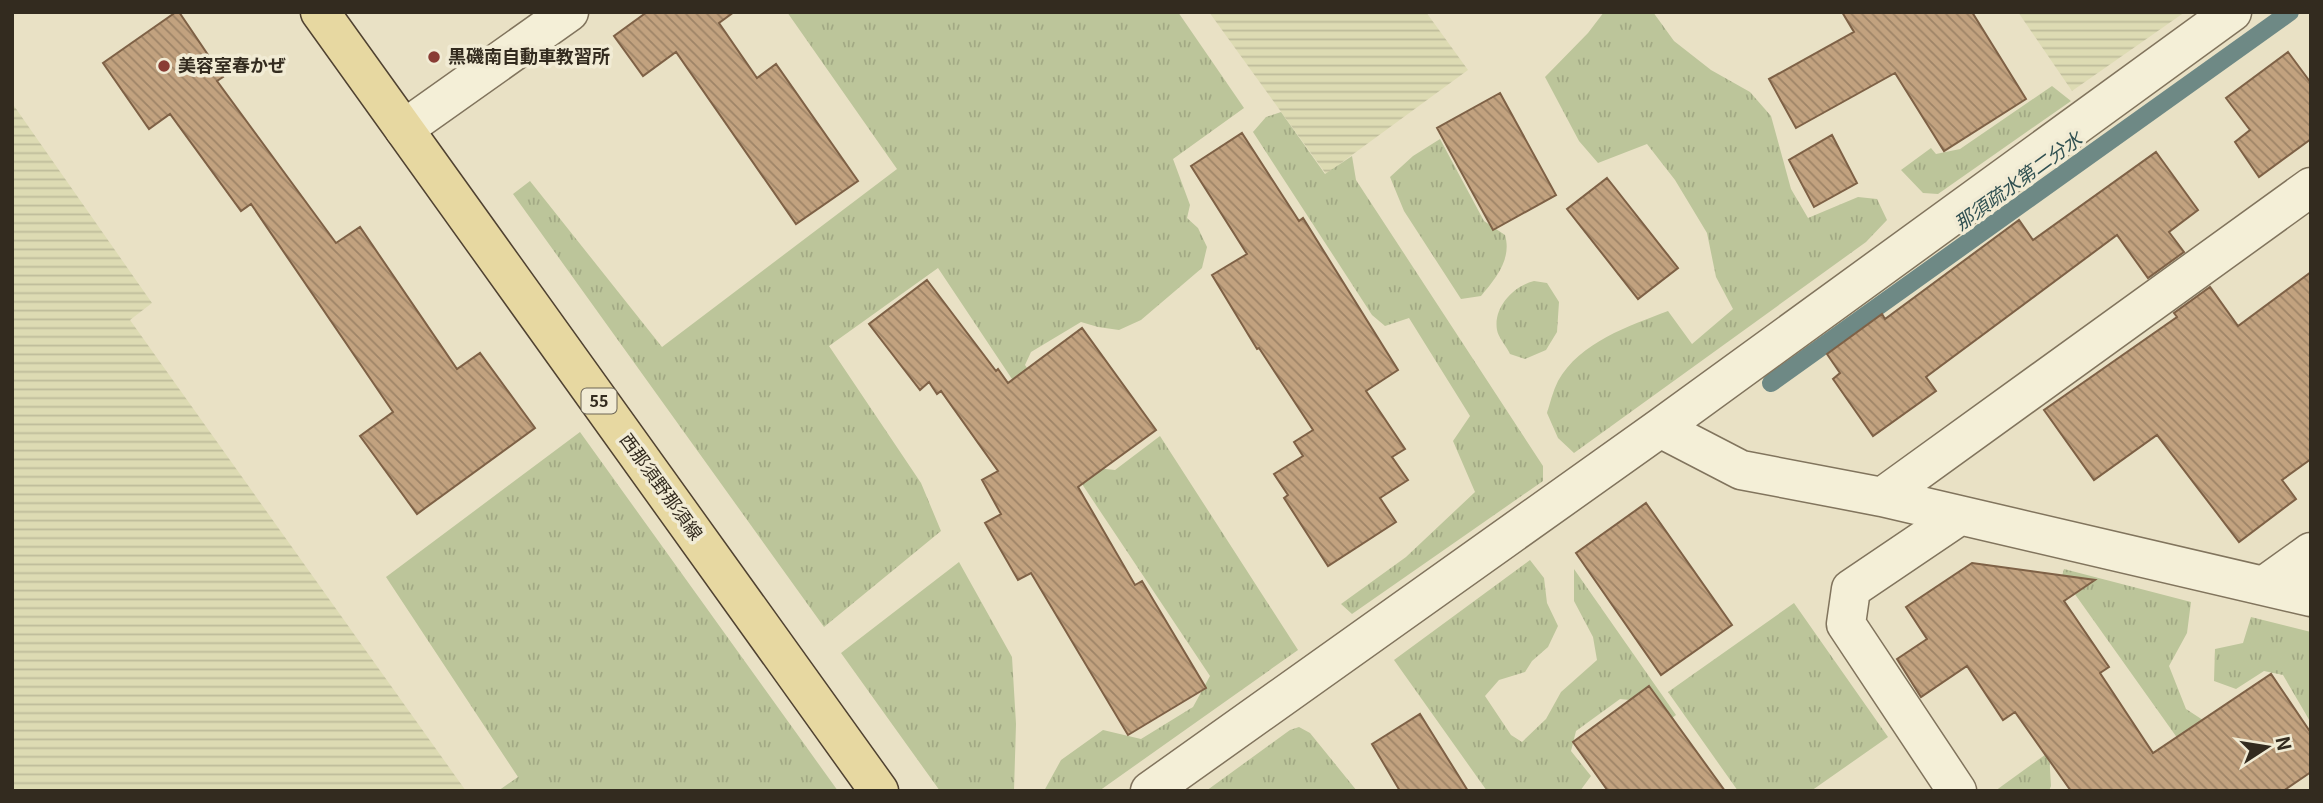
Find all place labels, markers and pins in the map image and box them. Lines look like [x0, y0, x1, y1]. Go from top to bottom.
place label: 黒磯南自動車教習所 [448, 42, 610, 68]
marker: 黒磯南自動車教習所 [426, 49, 442, 65]
place label: 美容室春かぜ [178, 51, 286, 77]
marker: 美容室春かぜ [156, 58, 172, 74]

